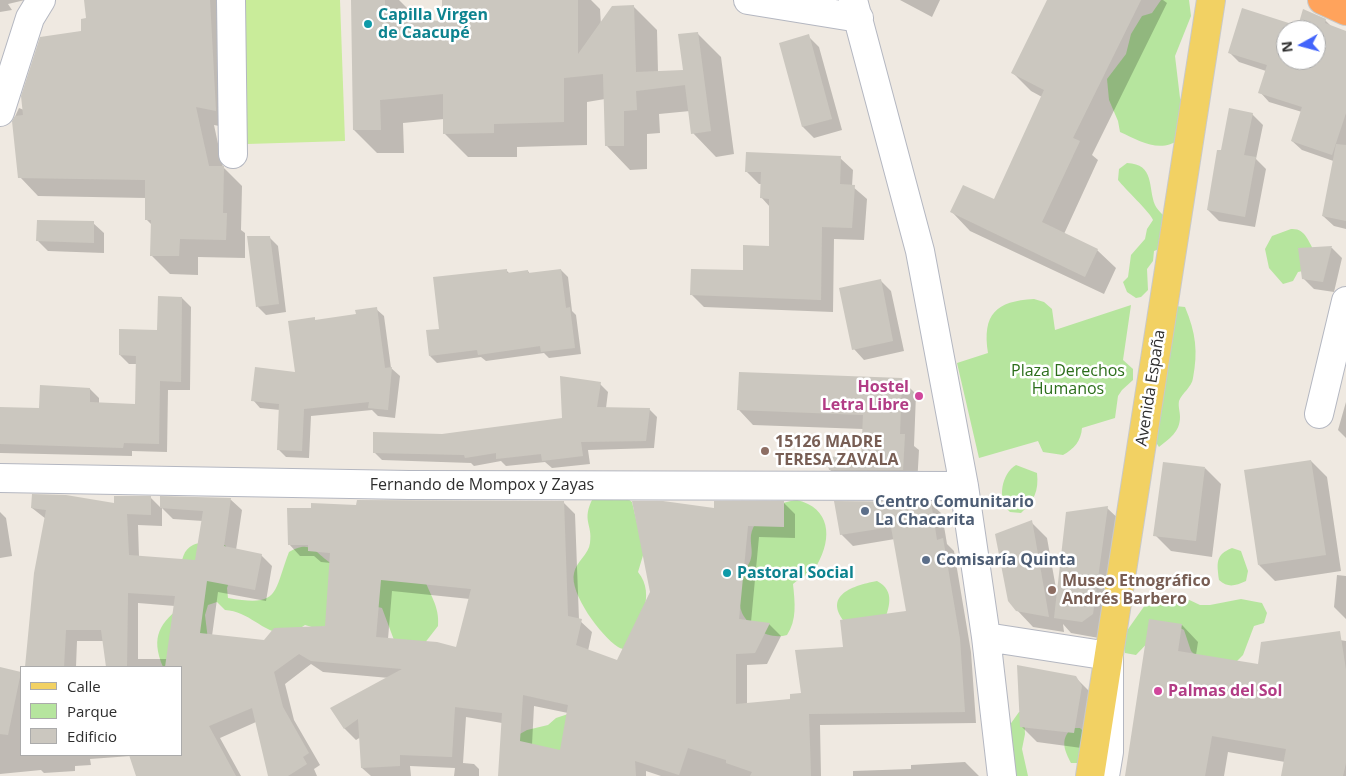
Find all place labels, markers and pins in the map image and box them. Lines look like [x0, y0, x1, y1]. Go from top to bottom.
place label: Capilla Virgen de Caacupé [378, 5, 488, 43]
marker: Capilla Virgen de Caacupé [362, 18, 374, 30]
place label: Hostel Letra Libre [822, 377, 909, 415]
marker: Hostel Letra Libre [913, 390, 925, 402]
place label: 15126 MADRE TERESA ZAVALA [775, 432, 899, 470]
marker: 15126 MADRE TERESA ZAVALA [759, 445, 771, 457]
place label: Centro Comunitario La Chacarita [875, 492, 1034, 530]
marker: Centro Comunitario La Chacarita [859, 505, 871, 517]
place label: Comisaría Quinta [936, 550, 1076, 570]
marker: Comisaría Quinta [920, 554, 932, 566]
place label: Pastoral Social [737, 563, 854, 583]
marker: Pastoral Social [721, 567, 733, 579]
place label: Museo Etnográfico Andrés Barbero [1062, 571, 1211, 609]
marker: Museo Etnográfico Andrés Barbero [1046, 584, 1058, 596]
place label: Palmas del Sol [1168, 681, 1282, 701]
marker: Palmas del Sol [1152, 685, 1164, 697]

